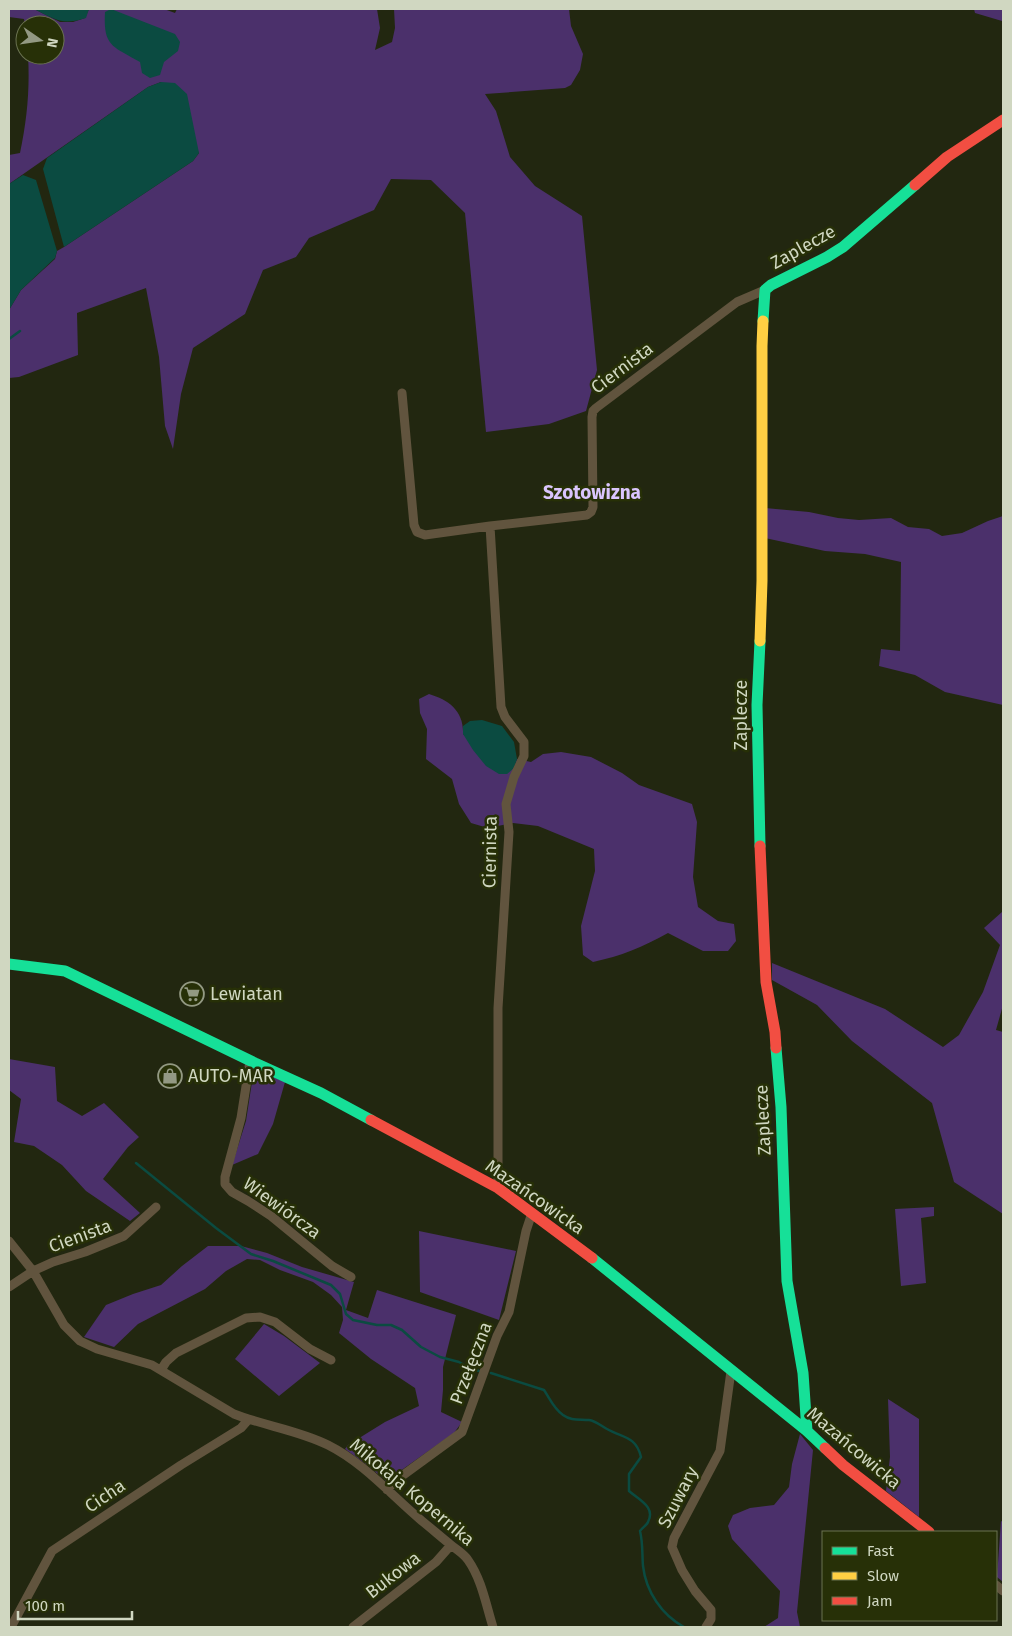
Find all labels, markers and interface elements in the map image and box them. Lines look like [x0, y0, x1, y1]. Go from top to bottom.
north arrow [15, 15, 65, 65]
text: N [43, 36, 62, 49]
street label: Zaplecze [767, 220, 839, 274]
street label: Ciernista [587, 338, 657, 398]
district label: Szotowizna [543, 481, 641, 504]
street label: Zaplecze [730, 680, 752, 750]
street label: Ciernista [478, 816, 502, 888]
supermarket icon: Lewiatan [179, 981, 205, 1007]
place label: Lewiatan [210, 983, 283, 1005]
shop icon: AUTO-MAR [157, 1063, 183, 1089]
place label: AUTO-MAR [188, 1065, 274, 1087]
street label: Zaplecze [750, 1084, 776, 1156]
street label: Mazańcowicka [481, 1155, 589, 1239]
street label: Wiewiórcza [239, 1172, 325, 1244]
street label: Cienista [46, 1215, 114, 1257]
street label: Przełęczna [445, 1319, 497, 1407]
street label: Mazańcowicka [803, 1402, 905, 1494]
street label: Mikołaja Kopernika [345, 1433, 479, 1551]
street label: Szuwary [653, 1462, 703, 1531]
street label: Cicha [81, 1475, 129, 1517]
legend [822, 1531, 997, 1621]
text: Fast [867, 1542, 894, 1560]
street label: Bukowa [361, 1547, 425, 1603]
text: Slow [867, 1567, 899, 1585]
scale bar [18, 1588, 131, 1620]
text: Jam [867, 1592, 893, 1610]
text: 100 m [25, 1597, 65, 1615]

